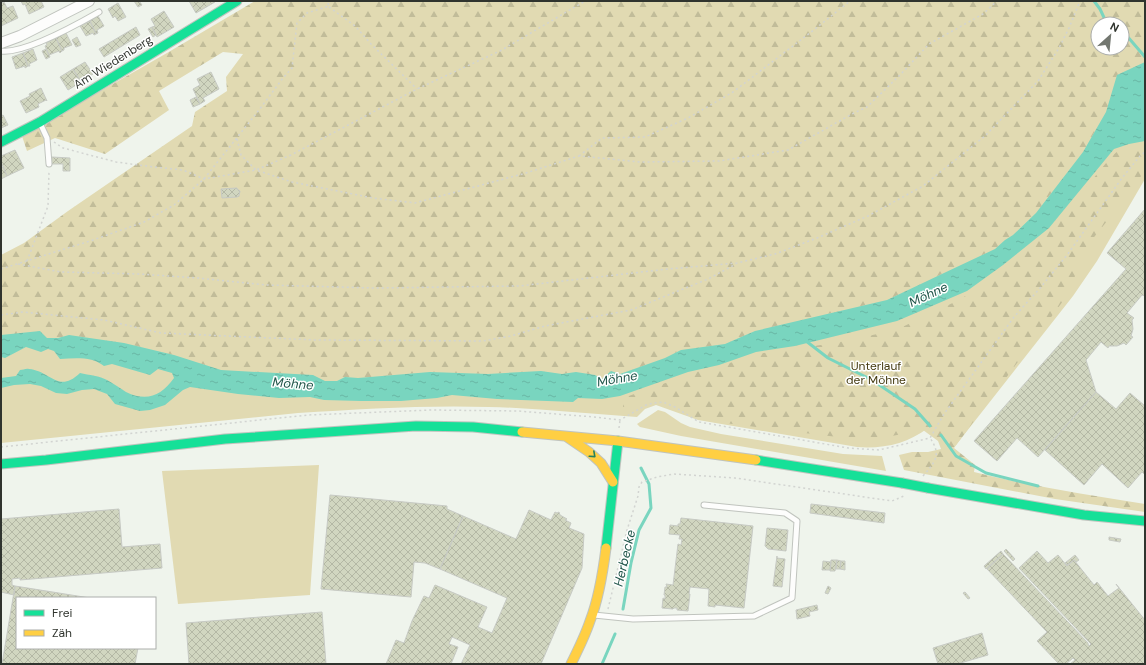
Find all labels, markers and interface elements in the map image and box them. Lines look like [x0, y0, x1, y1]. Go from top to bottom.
north arrow [1090, 16, 1130, 56]
text: N [1108, 19, 1121, 35]
street label: Am Wiedenberg [71, 31, 156, 93]
water label: Möhne [906, 278, 950, 311]
park label: Unterlauf der Möhne [846, 358, 906, 388]
water label: Möhne [595, 367, 639, 390]
water label: Möhne [272, 373, 314, 394]
one-way arrow [588, 451, 596, 458]
water label: Herbecke [610, 528, 639, 588]
legend [16, 597, 156, 649]
text: Frei [52, 605, 72, 621]
text: Zäh [52, 625, 72, 641]

